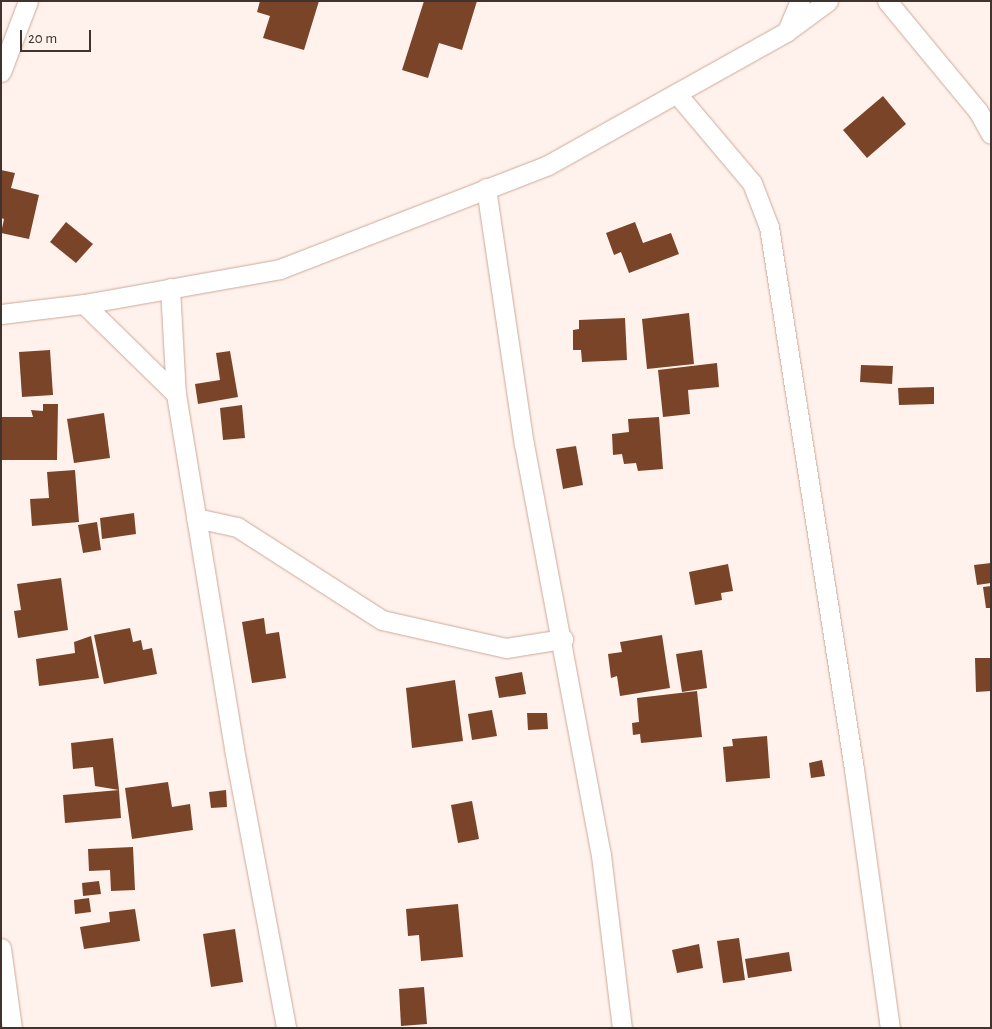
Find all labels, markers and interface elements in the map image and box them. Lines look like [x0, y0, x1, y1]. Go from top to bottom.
scale bar [22, 20, 94, 52]
text: 20 m [28, 31, 57, 46]

